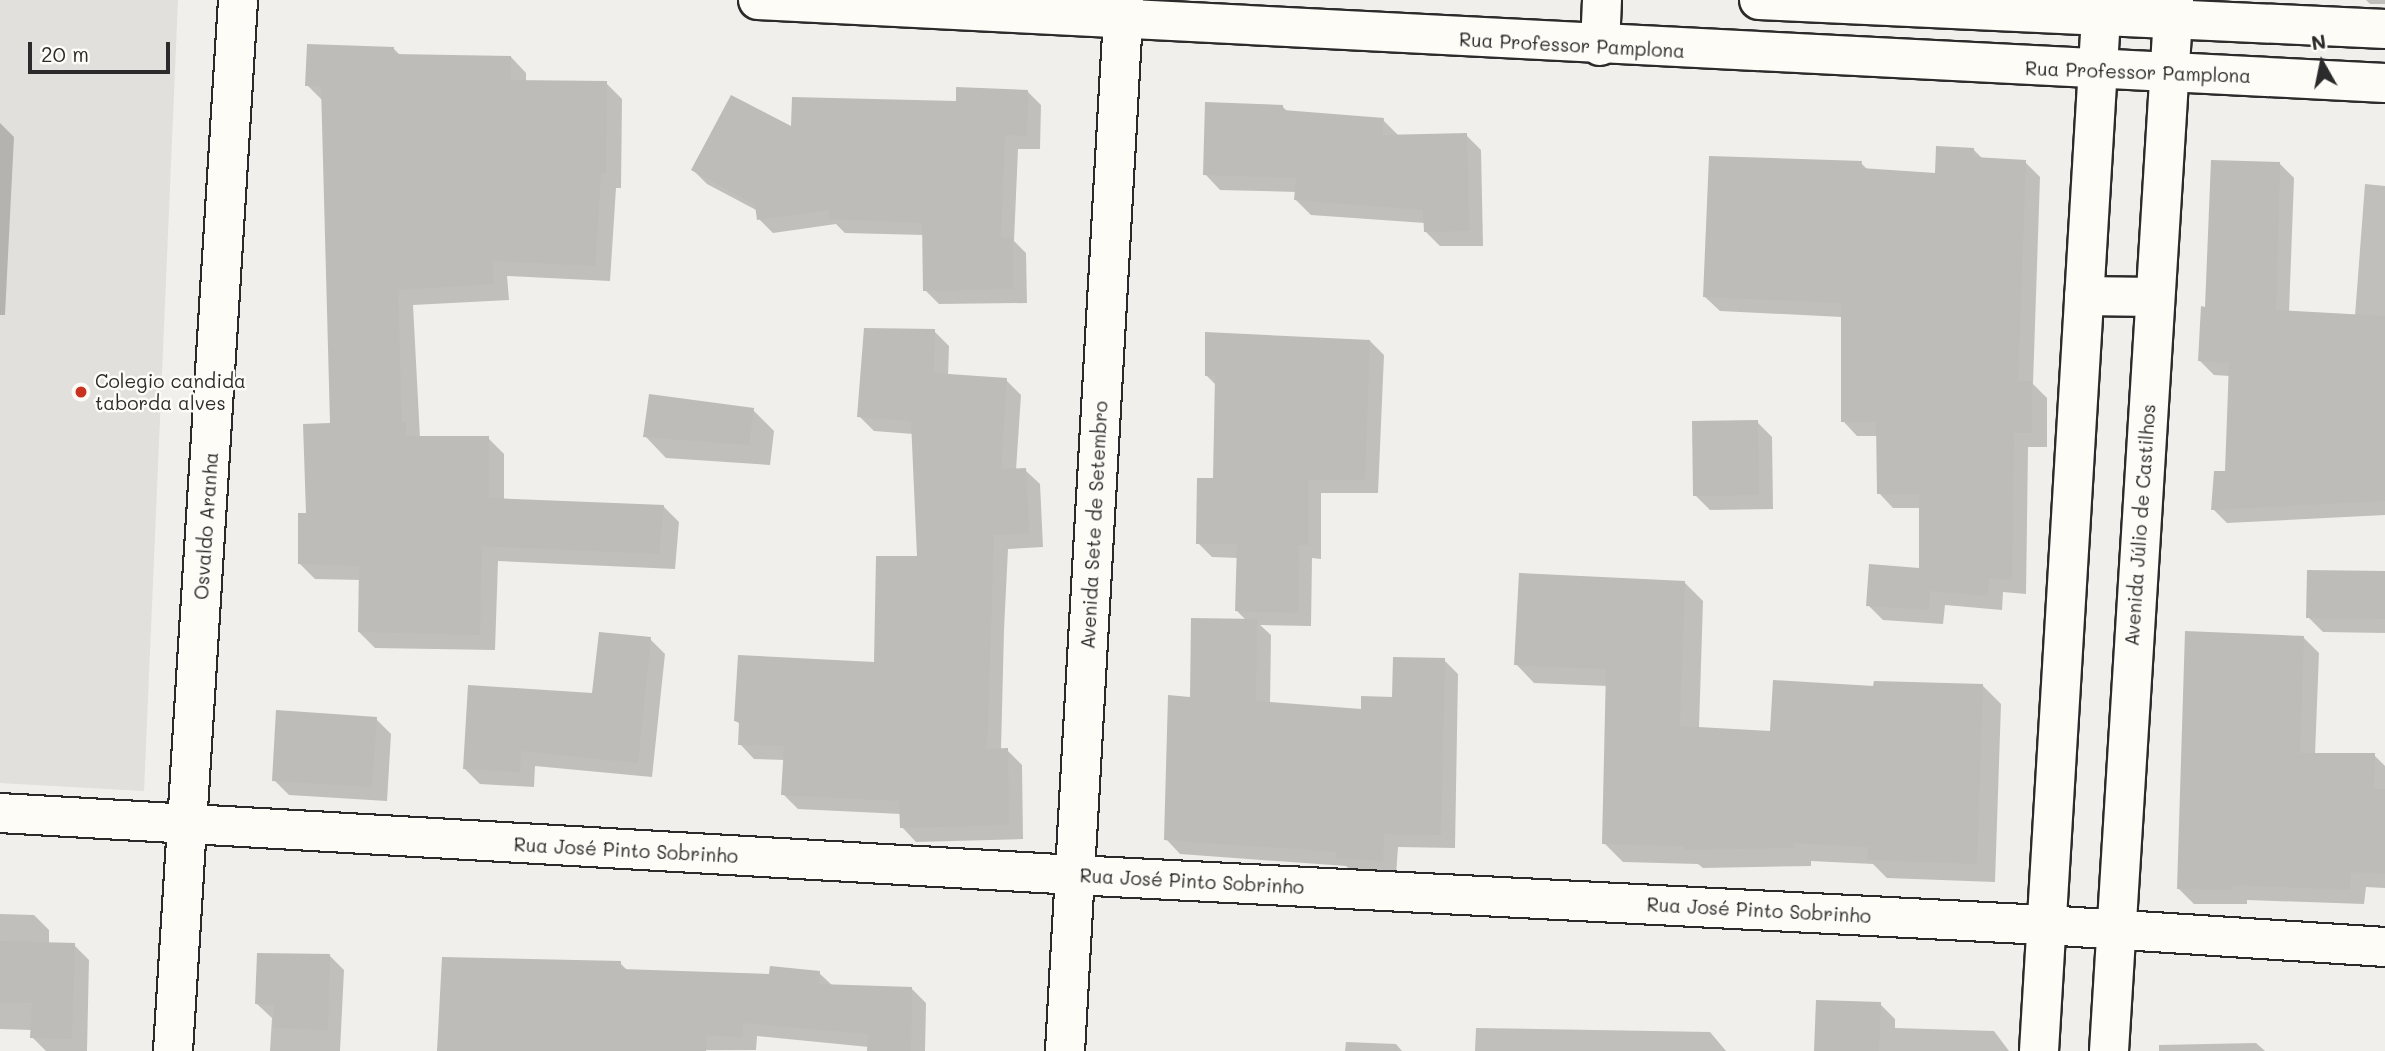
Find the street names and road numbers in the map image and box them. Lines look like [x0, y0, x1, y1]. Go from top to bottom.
street label: Rua Professor Pamplona [1458, 28, 1686, 62]
street label: Rua Professor Pamplona [2025, 57, 2251, 87]
street label: Avenida Sete de Setembro [1076, 400, 1112, 650]
street label: Avenida Júlio de Castilhos [2120, 403, 2160, 647]
street label: Osvaldo Aranha [189, 451, 223, 601]
street label: Rua José Pinto Sobrinho [513, 833, 739, 867]
street label: Rua José Pinto Sobrinho [1079, 864, 1305, 898]
street label: Rua José Pinto Sobrinho [1646, 893, 1872, 927]

